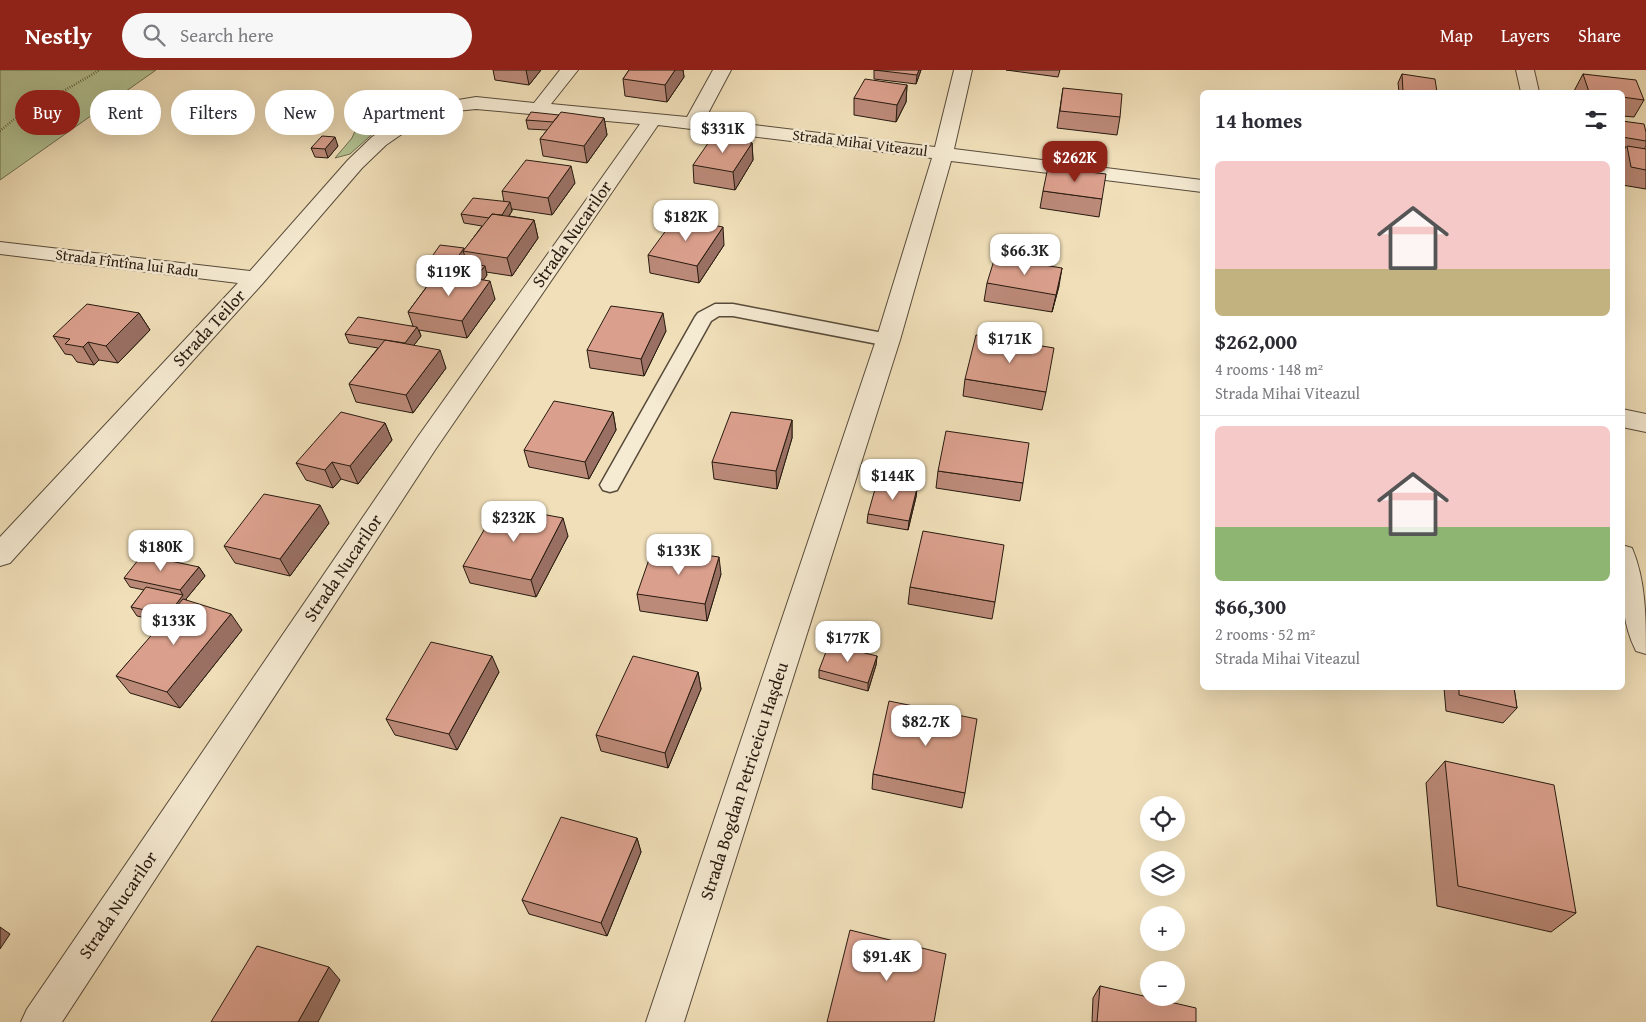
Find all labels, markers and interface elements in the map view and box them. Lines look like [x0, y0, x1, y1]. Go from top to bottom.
search box [122, 13, 472, 58]
text: Nestly [25, 18, 92, 53]
icon: search [140, 21, 168, 49]
text: Search here [180, 21, 274, 49]
text: Map [1440, 22, 1473, 49]
text: Layers [1501, 22, 1550, 49]
text: Share [1578, 22, 1621, 49]
chip: Buy [15, 90, 80, 135]
chip: Rent [90, 90, 161, 135]
chip: Filters [171, 90, 255, 135]
chip: New [265, 90, 334, 135]
chip: Apartment [344, 90, 463, 135]
text: 14 homes [1215, 105, 1302, 136]
icon: filters [1582, 106, 1610, 134]
pin: $331K [688, 112, 758, 154]
text: $331K [701, 116, 745, 140]
street label: Strada Mihai Viteazul [791, 124, 929, 161]
pin: $262K [1040, 140, 1110, 183]
text: $262K [1053, 145, 1097, 169]
street label: Strada Nucarilor [525, 174, 619, 293]
icon: home [1368, 193, 1458, 283]
pin: $182K [651, 200, 721, 242]
text: $182K [664, 204, 708, 228]
pin: $66.3K [984, 234, 1066, 276]
text: $66.3K [1001, 238, 1049, 262]
street label: Strada Fîntîna lui Radu [54, 243, 201, 282]
pin: $119K [414, 254, 484, 297]
text: $119K [427, 259, 471, 283]
street label: Strada Teilor [166, 282, 252, 373]
pin: $171K [975, 322, 1045, 364]
text: $171K [988, 326, 1032, 350]
text: $262,000 [1215, 326, 1297, 357]
text: 4 rooms · 148 m² [1215, 357, 1323, 381]
text: Strada Mihai Viteazul [1215, 381, 1360, 405]
pin: $144K [858, 458, 928, 501]
icon: home [1368, 459, 1458, 549]
text: $144K [871, 463, 915, 487]
pin: $232K [479, 500, 549, 543]
text: $232K [492, 505, 536, 529]
street label: Strada Nucarilor [296, 508, 389, 627]
pin: $180K [126, 530, 196, 572]
text: $180K [139, 534, 183, 558]
pin: $133K [644, 534, 714, 576]
text: $133K [657, 538, 701, 562]
text: $66,300 [1215, 591, 1286, 622]
pin: $133K [139, 604, 209, 646]
text: $133K [152, 608, 196, 632]
pin: $177K [813, 620, 883, 663]
text: 2 rooms · 52 m² [1215, 622, 1315, 646]
text: $177K [826, 625, 870, 649]
text: Strada Mihai Viteazul [1215, 646, 1360, 670]
street label: Strada Bogdan Petriceicu Hașdeu [692, 658, 795, 903]
pin: $82.7K [885, 704, 967, 747]
text: $82.7K [902, 709, 950, 733]
map controls [1140, 796, 1185, 1006]
button: locate [1140, 796, 1185, 841]
street label: Strada Nucarilor [71, 845, 164, 964]
button: layers [1140, 851, 1185, 896]
button: + [1140, 906, 1185, 951]
pin: $91.4K [846, 940, 928, 982]
text: $91.4K [863, 944, 911, 968]
button: − [1140, 961, 1185, 1006]

